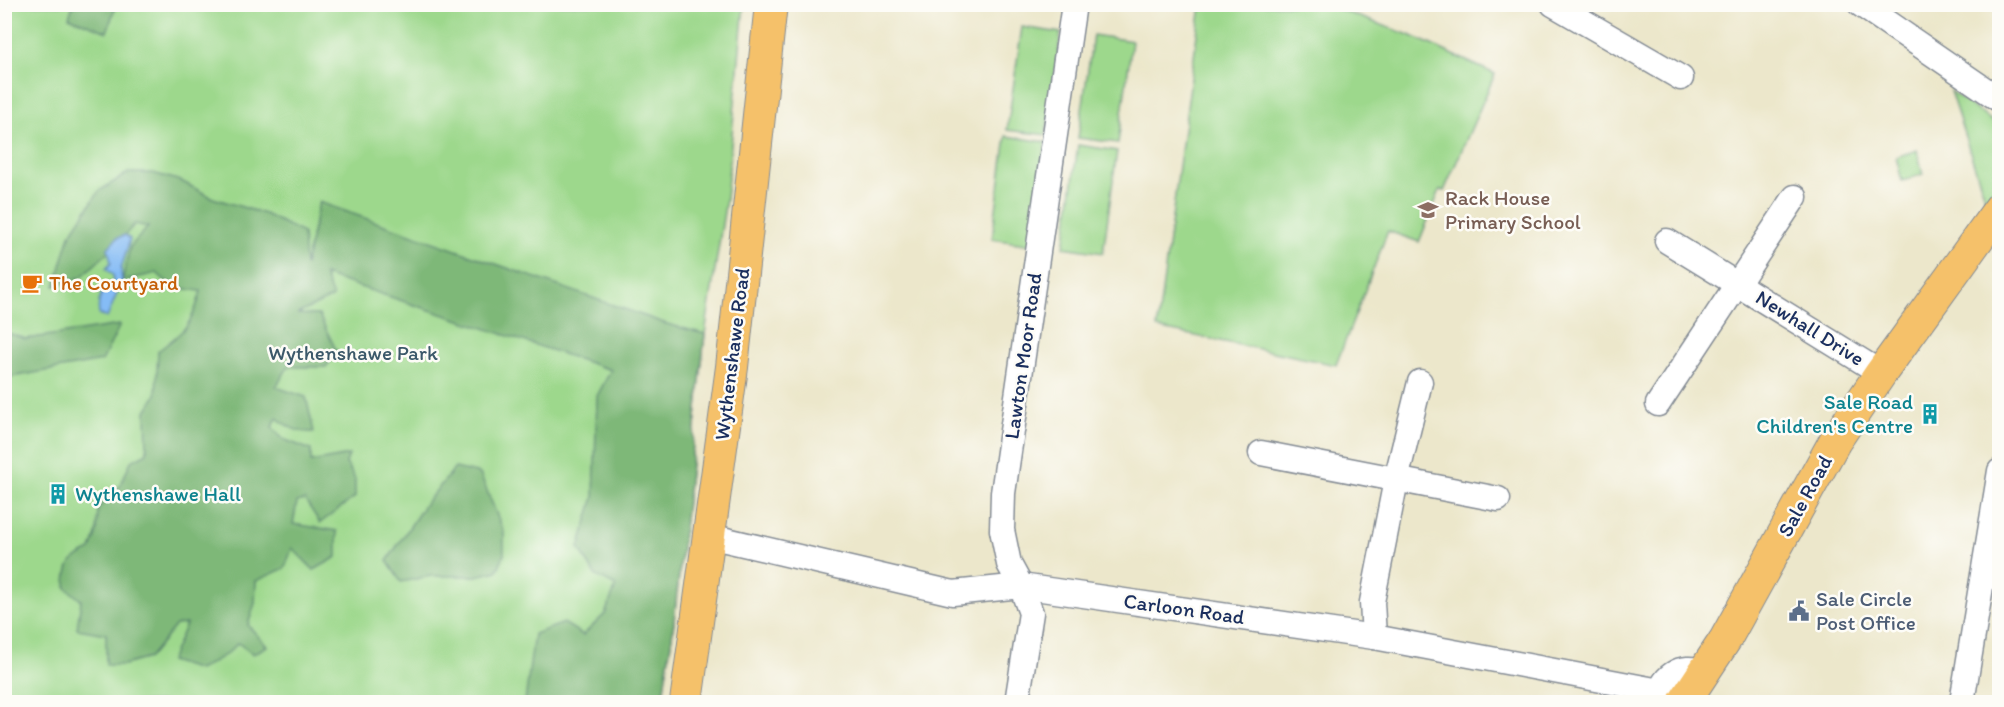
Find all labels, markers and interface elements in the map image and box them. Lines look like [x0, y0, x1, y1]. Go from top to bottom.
place label: Rack House Primary School [1445, 185, 1581, 234]
school or university icon: Rack House Primary School [1416, 198, 1440, 222]
street label: Wythenshawe Road [709, 266, 754, 442]
place label: The Courtyard [49, 270, 179, 295]
cafe icon: The Courtyard [20, 271, 44, 295]
street label: Lawton Moor Road [998, 271, 1047, 441]
street label: Newhall Drive [1751, 284, 1869, 371]
park label: Wythenshawe Park [268, 340, 438, 365]
place label: Sale Road Children's Centre [1756, 389, 1913, 438]
building icon: Sale Road Children's Centre [1918, 402, 1942, 426]
street label: Sale Road [1772, 451, 1837, 541]
place label: Wythenshawe Hall [75, 481, 241, 506]
building icon: Wythenshawe Hall [46, 482, 70, 506]
place label: Sale Circle Post Office [1816, 586, 1916, 635]
street label: Carloon Road [1122, 588, 1247, 629]
public building icon: Sale Circle Post Office [1787, 599, 1811, 623]

